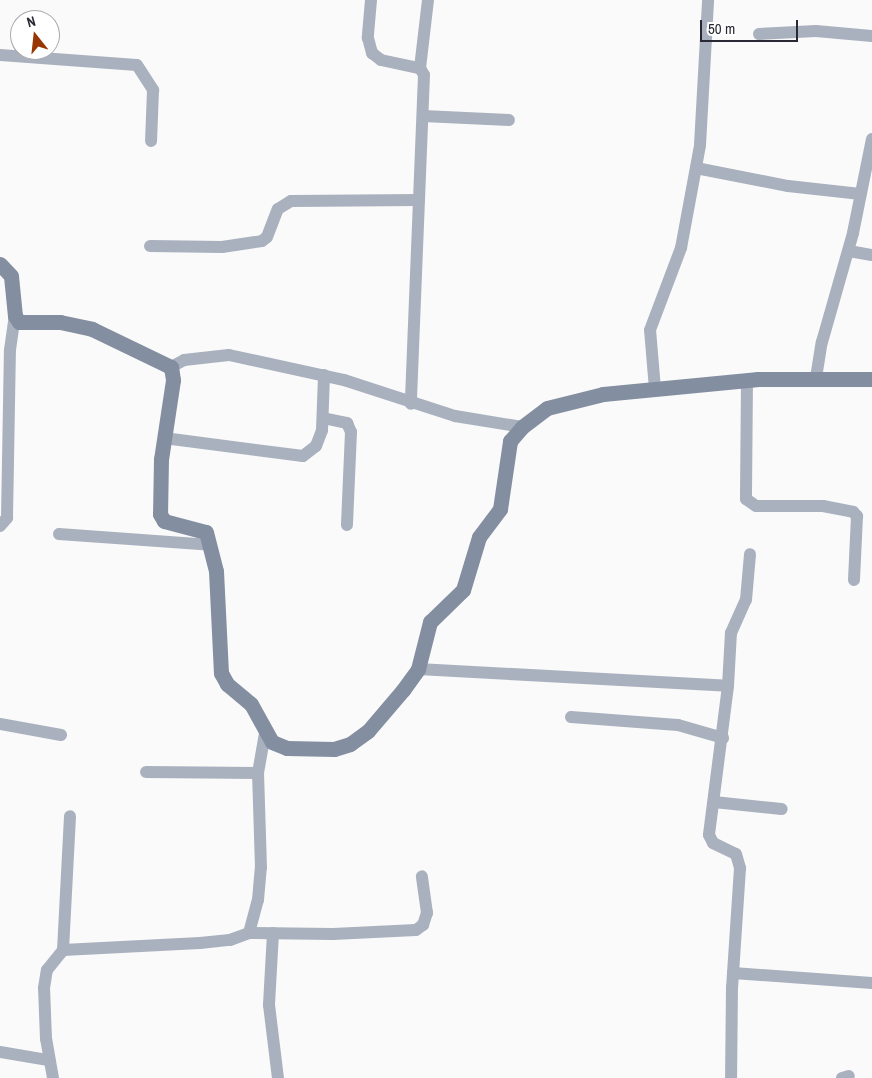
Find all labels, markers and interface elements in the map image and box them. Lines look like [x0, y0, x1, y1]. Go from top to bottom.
north arrow [10, 10, 60, 60]
scale bar [702, 10, 800, 42]
text: N [25, 12, 38, 31]
text: 50 m [708, 18, 735, 39]

